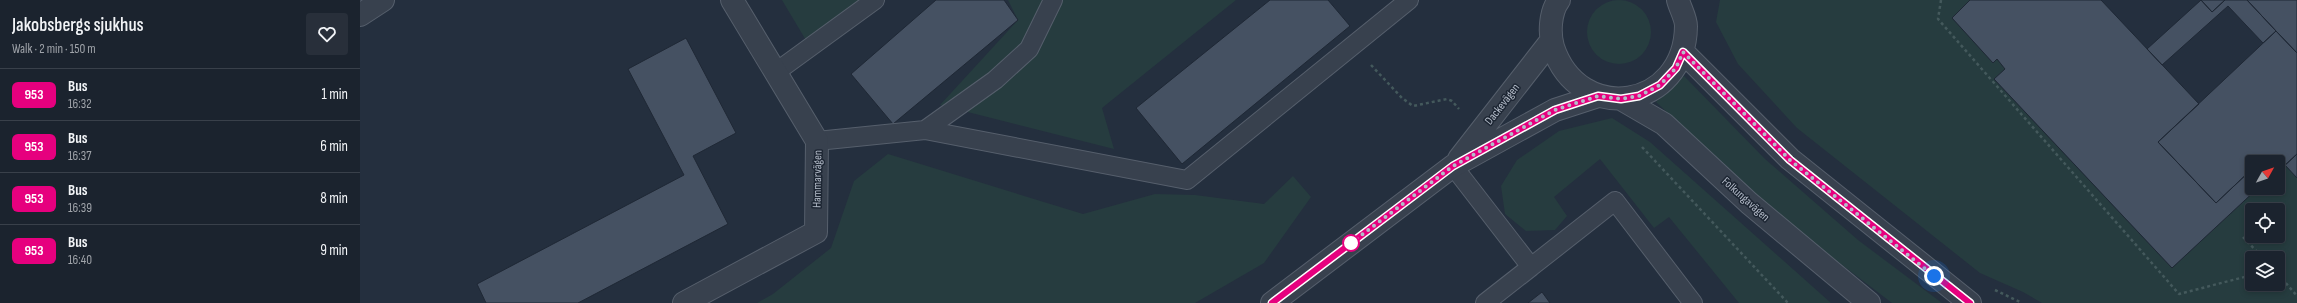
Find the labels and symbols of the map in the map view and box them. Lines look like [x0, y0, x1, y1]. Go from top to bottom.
street label: Dackevägen [1482, 81, 1523, 128]
street label: Hammarvägen [809, 150, 826, 208]
north arrow [2245, 155, 2285, 195]
street label: Folkungavägen [1719, 174, 1773, 225]
unlabelled marker [1342, 234, 1360, 252]
your location [1924, 266, 1944, 286]

